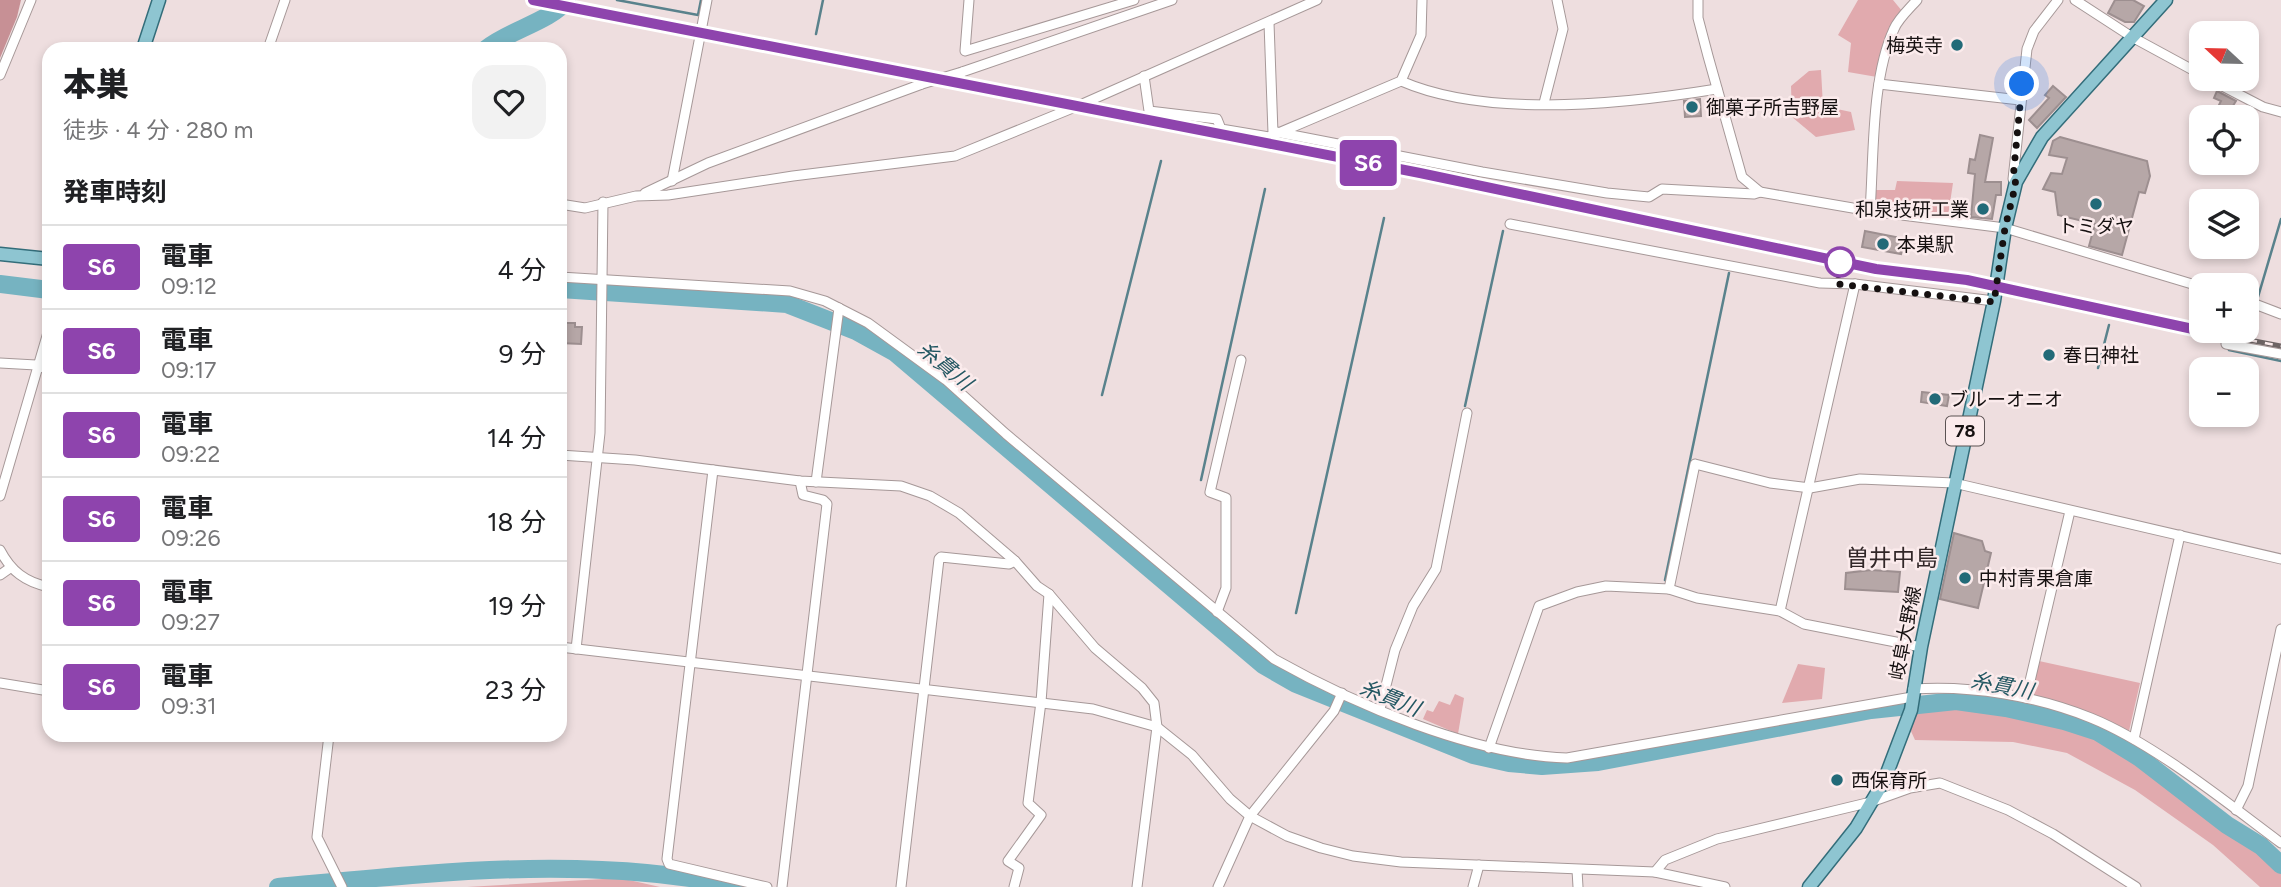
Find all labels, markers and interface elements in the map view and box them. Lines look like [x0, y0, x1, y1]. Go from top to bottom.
north arrow [2189, 21, 2259, 91]
map controls [2189, 21, 2259, 427]
place label: 梅英寺 [1886, 34, 1943, 57]
marker: 梅英寺 [1949, 37, 1965, 53]
text: 本巣 [63, 65, 129, 104]
button: heart [472, 65, 546, 139]
your location [2004, 66, 2039, 101]
place label: 御菓子所吉野屋 [1706, 96, 1839, 119]
marker: 御菓子所吉野屋 [1684, 99, 1700, 115]
button: locate [2189, 105, 2259, 175]
text: 徒歩 · 4 分 · 280 m [63, 116, 253, 144]
line badge: S6 [1336, 140, 1400, 186]
text: S6 [1354, 148, 1382, 177]
text: 発車時刻 [63, 176, 167, 208]
button: layers [2189, 189, 2259, 259]
marker: トミダヤ [2088, 196, 2104, 212]
place label: 和泉技研工業 [1855, 198, 1969, 221]
marker: 和泉技研工業 [1975, 201, 1991, 217]
place label: トミダヤ [2058, 215, 2134, 238]
place label: 本巣駅 [1897, 233, 1954, 256]
marker: 本巣駅 [1875, 236, 1891, 252]
text: 電車 [161, 240, 213, 272]
unlabelled marker [1825, 247, 1855, 277]
text: S6 [87, 252, 116, 281]
text: 4 分 [497, 254, 546, 286]
text: 09:12 [161, 272, 217, 300]
button: + [2189, 273, 2259, 343]
text: 電車 [161, 324, 213, 356]
text: S6 [87, 336, 116, 365]
water label: 糸貫川 [913, 336, 979, 397]
text: 9 分 [499, 338, 546, 370]
place label: 春日神社 [2063, 344, 2139, 367]
marker: 春日神社 [2041, 347, 2057, 363]
text: 09:17 [161, 356, 216, 384]
button: − [2189, 357, 2259, 427]
place label: ブルーオニオ [1949, 388, 2063, 411]
marker: ブルーオニオ [1927, 391, 1943, 407]
text: 電車 [161, 408, 213, 440]
road number: 78 [1946, 416, 1984, 446]
text: S6 [87, 420, 116, 449]
text: 14 分 [487, 422, 546, 454]
text: 09:22 [161, 440, 220, 468]
text: 電車 [161, 492, 213, 524]
text: S6 [87, 504, 116, 533]
text: 18 分 [487, 506, 546, 538]
text: 09:26 [161, 524, 220, 552]
district label: 曽井中島 [1846, 544, 1938, 572]
place label: 中村青果倉庫 [1979, 567, 2093, 590]
marker: 中村青果倉庫 [1957, 570, 1973, 586]
text: 電車 [161, 576, 213, 608]
street label: 岐阜大野線 [1885, 584, 1926, 682]
text: S6 [87, 588, 116, 617]
text: 19 分 [488, 590, 546, 622]
text: 09:27 [161, 608, 220, 636]
text: 電車 [161, 660, 213, 692]
water label: 糸貫川 [1969, 667, 2037, 704]
text: S6 [87, 672, 116, 701]
text: 23 分 [485, 674, 546, 706]
water label: 糸貫川 [1356, 674, 1426, 722]
text: 09:31 [161, 692, 217, 720]
place label: 西保育所 [1851, 769, 1927, 792]
marker: 西保育所 [1829, 772, 1845, 788]

